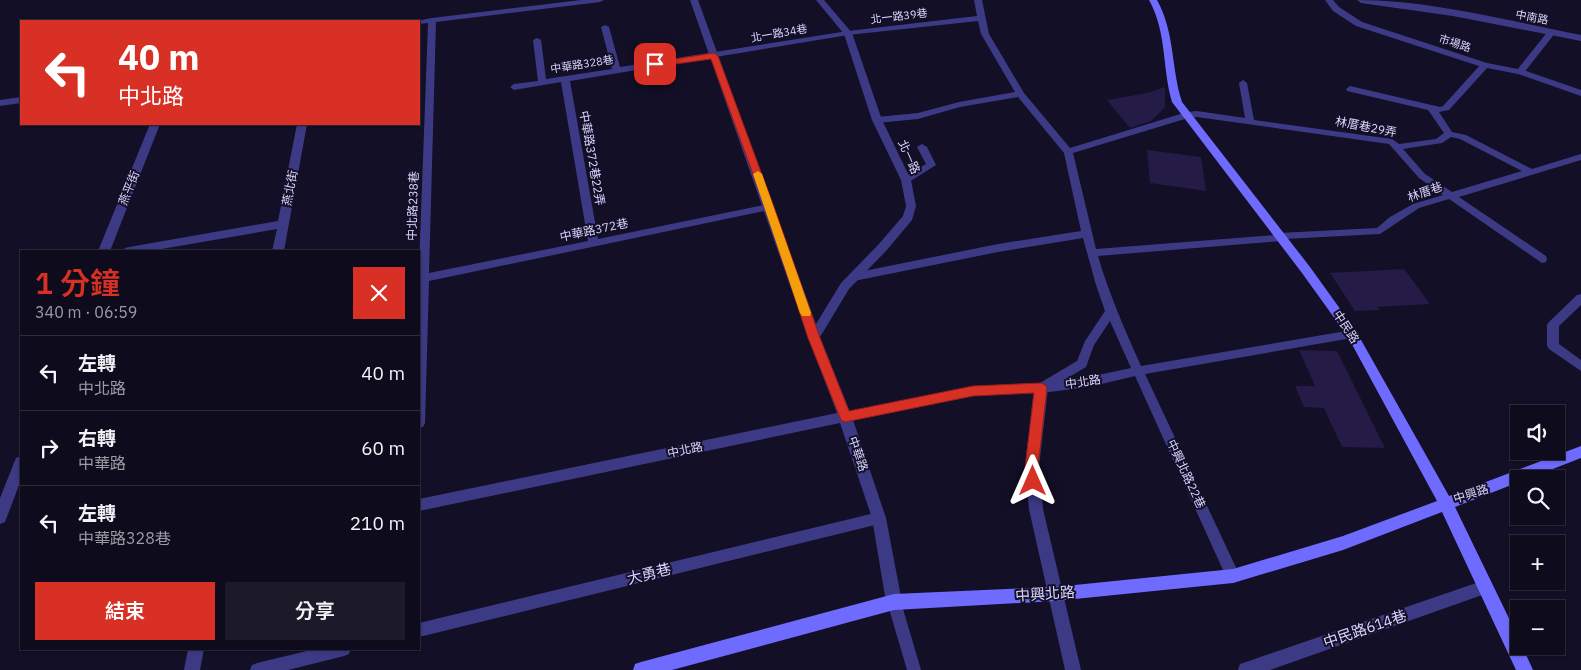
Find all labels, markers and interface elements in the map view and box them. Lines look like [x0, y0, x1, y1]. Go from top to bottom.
street label: 北一路39巷 [870, 6, 928, 26]
street label: 中南路 [1514, 7, 1550, 27]
street label: 北一路34巷 [750, 21, 808, 45]
street label: 市場路 [1437, 31, 1473, 55]
text: 40 m [118, 34, 200, 80]
icon: left [35, 40, 100, 105]
pin [634, 43, 676, 85]
icon: arrive [641, 50, 669, 78]
street label: 中華路328巷 [549, 52, 615, 76]
text: 中北路 [118, 81, 184, 110]
street label: 中華路372巷22弄 [577, 109, 608, 206]
street label: 林厝巷29弄 [1334, 113, 1398, 140]
street label: 北一路 [895, 137, 924, 176]
street label: 燕平街 [115, 168, 142, 207]
street label: 燕北街 [279, 169, 300, 207]
street label: 中北路238巷 [404, 171, 421, 241]
street label: 林厝巷 [1405, 179, 1444, 204]
street label: 中華路372巷 [558, 215, 629, 244]
text: 1 分鐘 [35, 263, 120, 302]
button: close [353, 267, 405, 319]
text: 340 m · 06:59 [35, 302, 137, 322]
street label: 中民路 [1330, 308, 1363, 346]
text: 左轉 [78, 351, 116, 375]
icon: left [35, 359, 63, 387]
text: 40 m [361, 361, 405, 385]
street label: 中北路 [1064, 371, 1102, 392]
text: 中北路 [78, 378, 126, 398]
map controls [1510, 405, 1565, 655]
button: sound [1510, 405, 1565, 460]
text: 右轉 [78, 426, 116, 450]
icon: right [35, 434, 63, 462]
street label: 中華路 [846, 434, 871, 473]
text: 60 m [361, 436, 405, 460]
street label: 中興北路22巷 [1164, 437, 1209, 511]
street label: 中北路 [666, 438, 704, 461]
text: 中華路 [78, 453, 126, 473]
position arrow [1006, 454, 1058, 506]
button: search [1510, 470, 1565, 525]
street label: 中興路 [1451, 481, 1490, 506]
text: 左轉 [78, 501, 116, 525]
icon: left [35, 509, 63, 537]
text: 210 m [350, 511, 405, 535]
text: 中華路328巷 [78, 528, 171, 548]
button: + [1510, 535, 1565, 590]
street label: 大勇巷 [625, 559, 673, 588]
button: 結束 [35, 582, 215, 640]
button: 分享 [225, 582, 405, 640]
street label: 中興北路 [1014, 582, 1076, 605]
button: − [1510, 600, 1565, 655]
street label: 中民路614巷 [1321, 605, 1409, 652]

